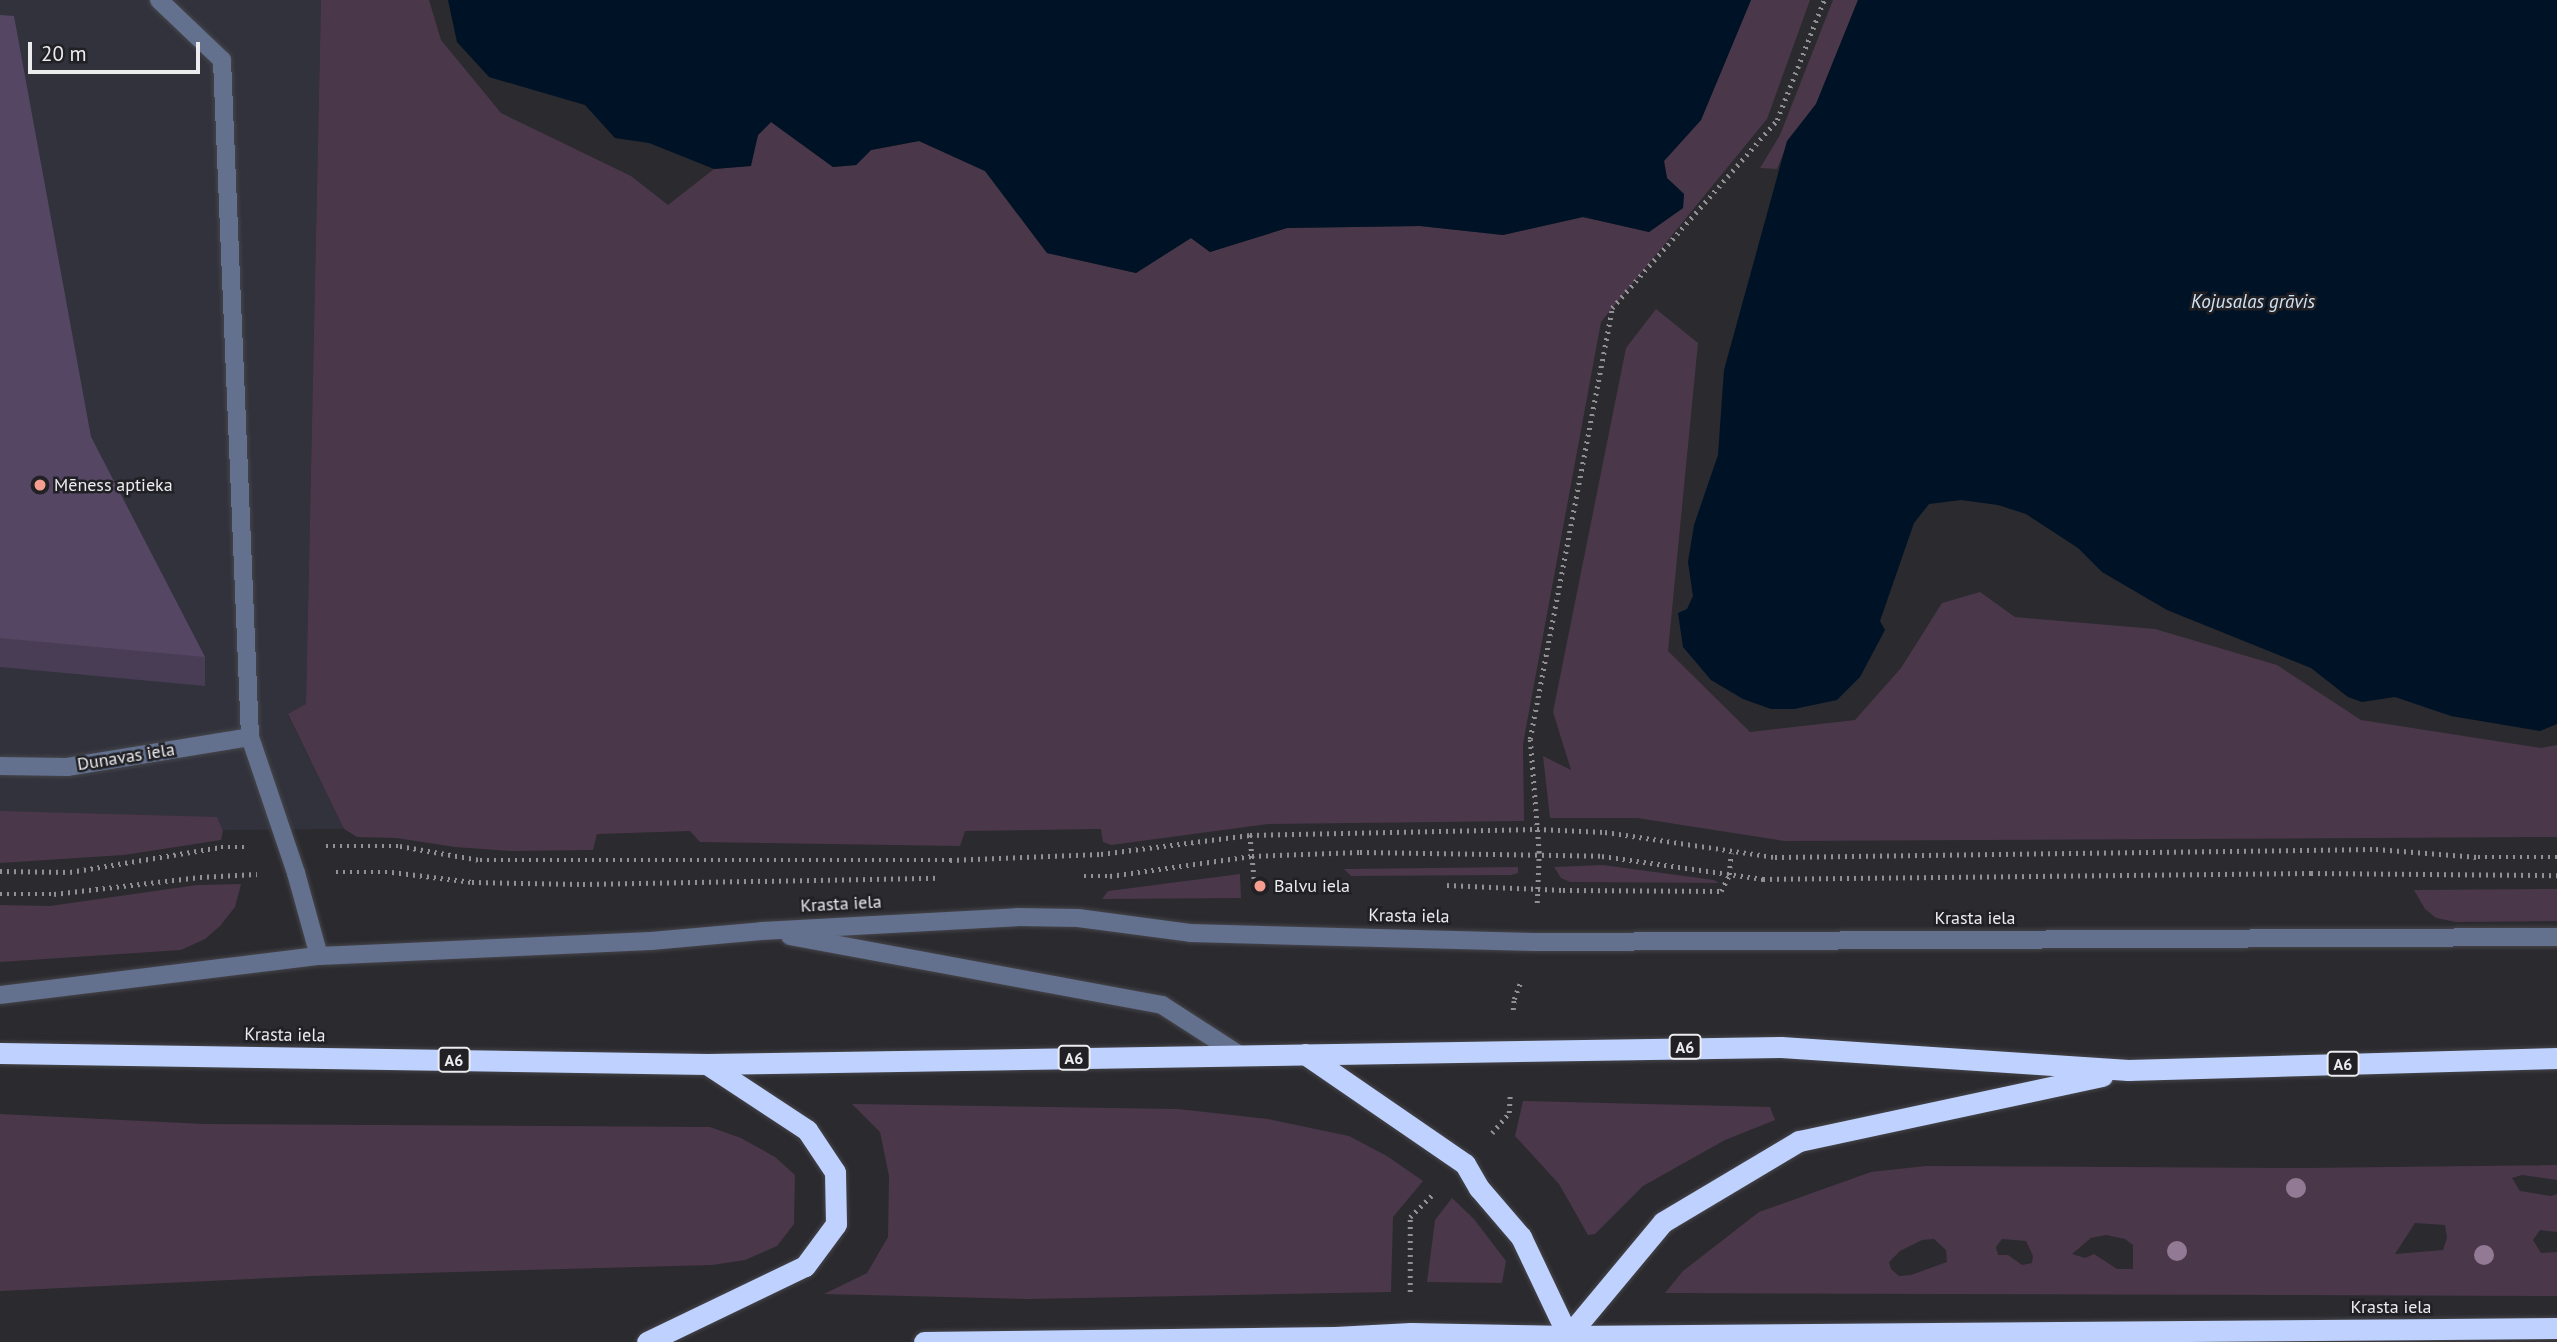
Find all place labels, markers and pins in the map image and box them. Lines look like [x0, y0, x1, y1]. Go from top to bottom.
place label: Mēness aptieka [54, 474, 173, 496]
marker: Mēness aptieka [32, 477, 48, 493]
place label: Balvu iela [1274, 875, 1350, 897]
marker: Balvu iela [1252, 878, 1268, 894]

